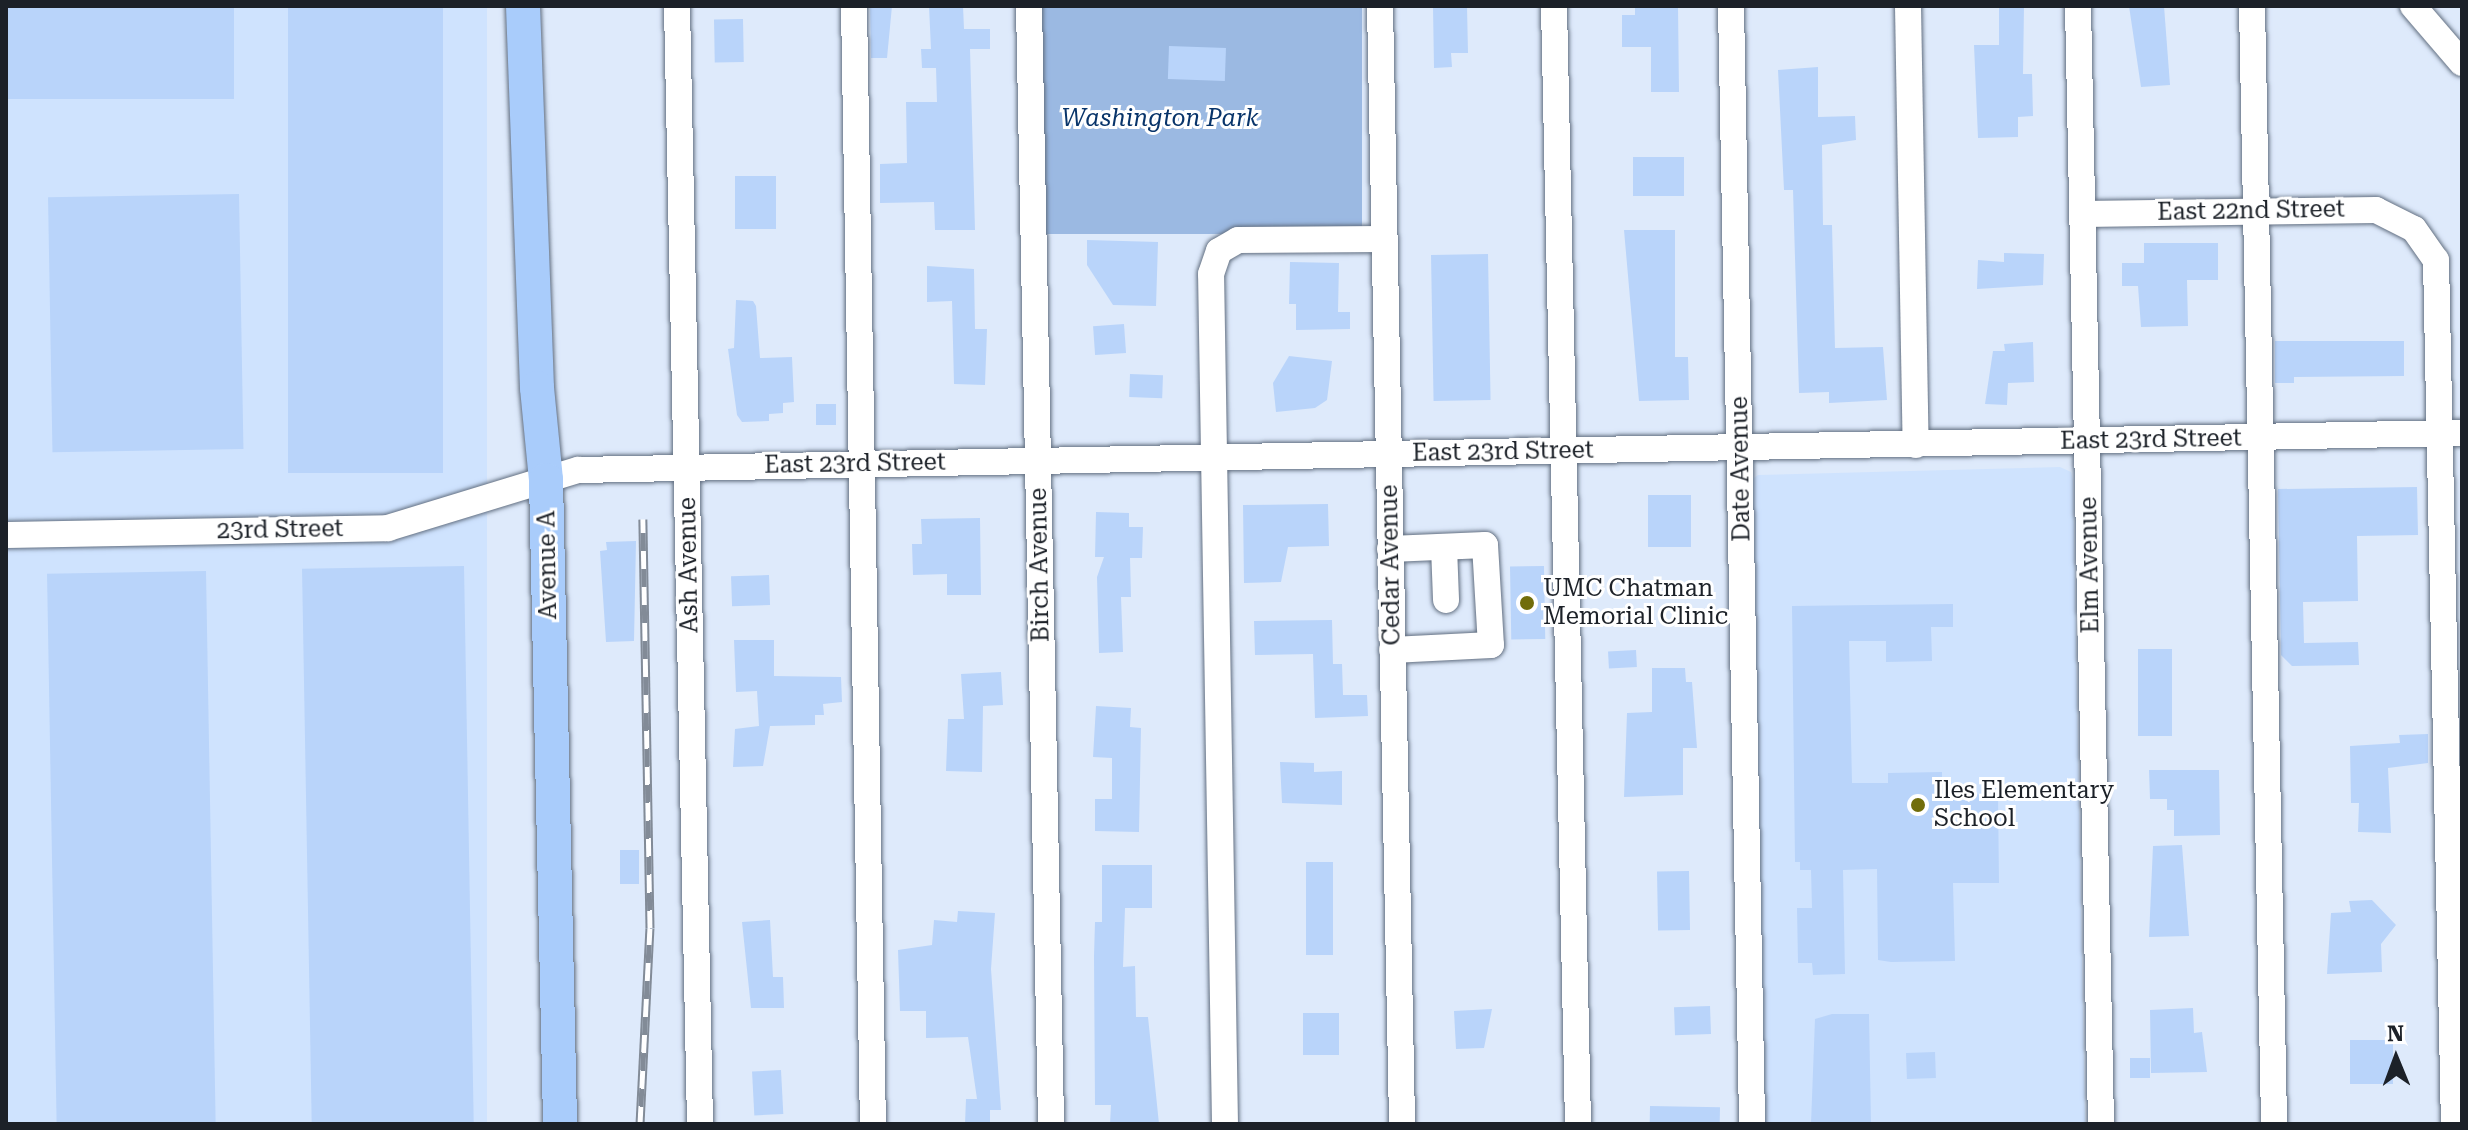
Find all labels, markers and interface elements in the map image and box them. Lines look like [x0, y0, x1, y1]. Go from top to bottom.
park label: Washington Park [1061, 105, 1259, 133]
street label: East 22nd Street [2157, 195, 2345, 227]
street label: Date Avenue [1725, 396, 1757, 542]
street label: East 23rd Street [2060, 424, 2242, 456]
street label: East 23rd Street [1412, 436, 1594, 468]
street label: East 23rd Street [764, 448, 946, 480]
street label: Cedar Avenue [1375, 484, 1407, 646]
street label: Birch Avenue [1024, 488, 1056, 642]
street label: Elm Avenue [2074, 496, 2106, 634]
street label: Ash Avenue [673, 497, 705, 633]
street label: Avenue A [533, 510, 563, 620]
street label: 23rd Street [216, 514, 344, 546]
place label: UMC Chatman Memorial Clinic [1543, 575, 1728, 631]
marker: UMC Chatman Memorial Clinic [1518, 594, 1536, 612]
place label: Iles Elementary School [1934, 777, 2114, 833]
marker: Iles Elementary School [1909, 796, 1927, 814]
north arrow [2356, 1018, 2436, 1098]
text: N [2387, 1021, 2404, 1046]

